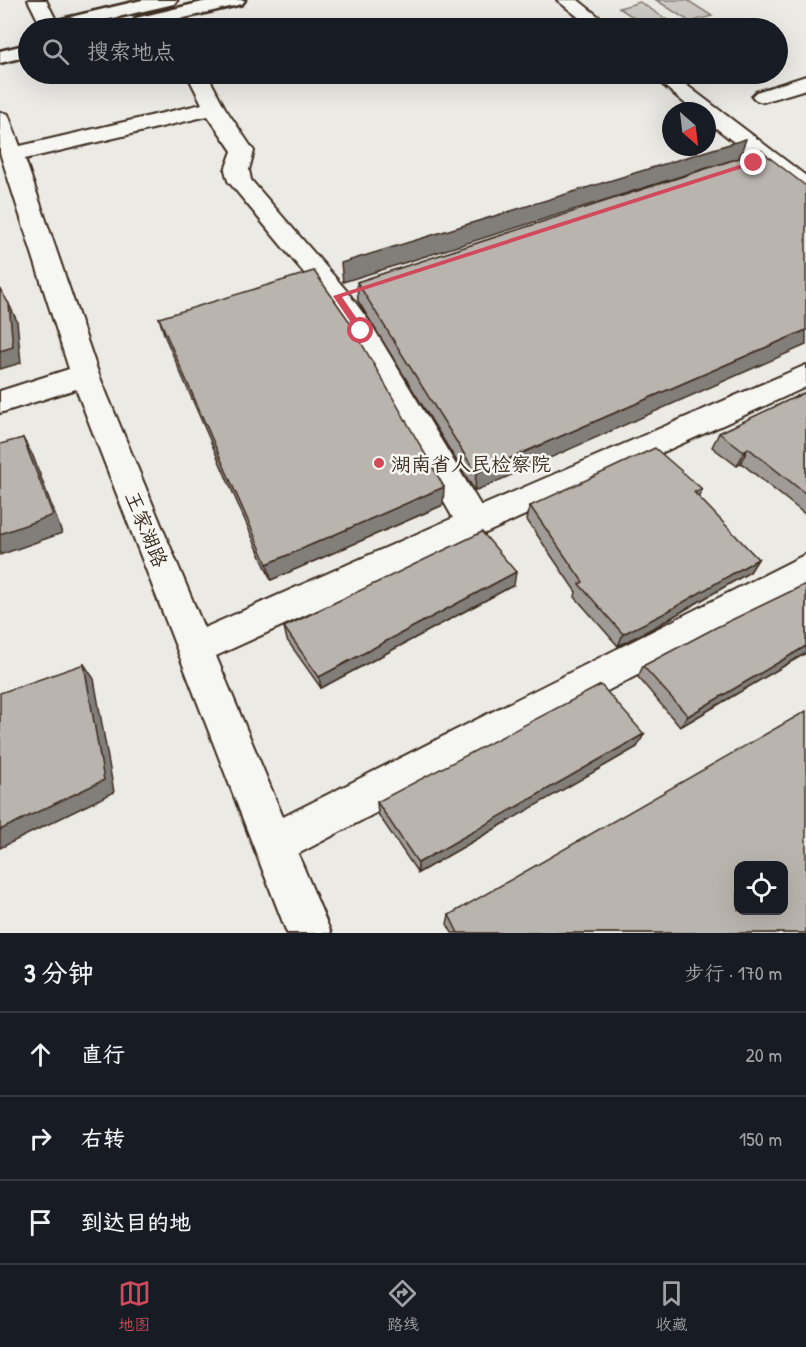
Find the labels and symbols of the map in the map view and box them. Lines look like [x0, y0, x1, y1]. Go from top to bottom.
north arrow [662, 102, 716, 156]
route end [740, 149, 766, 175]
route start [347, 317, 373, 343]
place label: 湖南省人民检察院 [391, 450, 551, 477]
marker: 湖南省人民检察院 [372, 456, 386, 470]
street label: 王家湖路 [119, 487, 175, 572]

